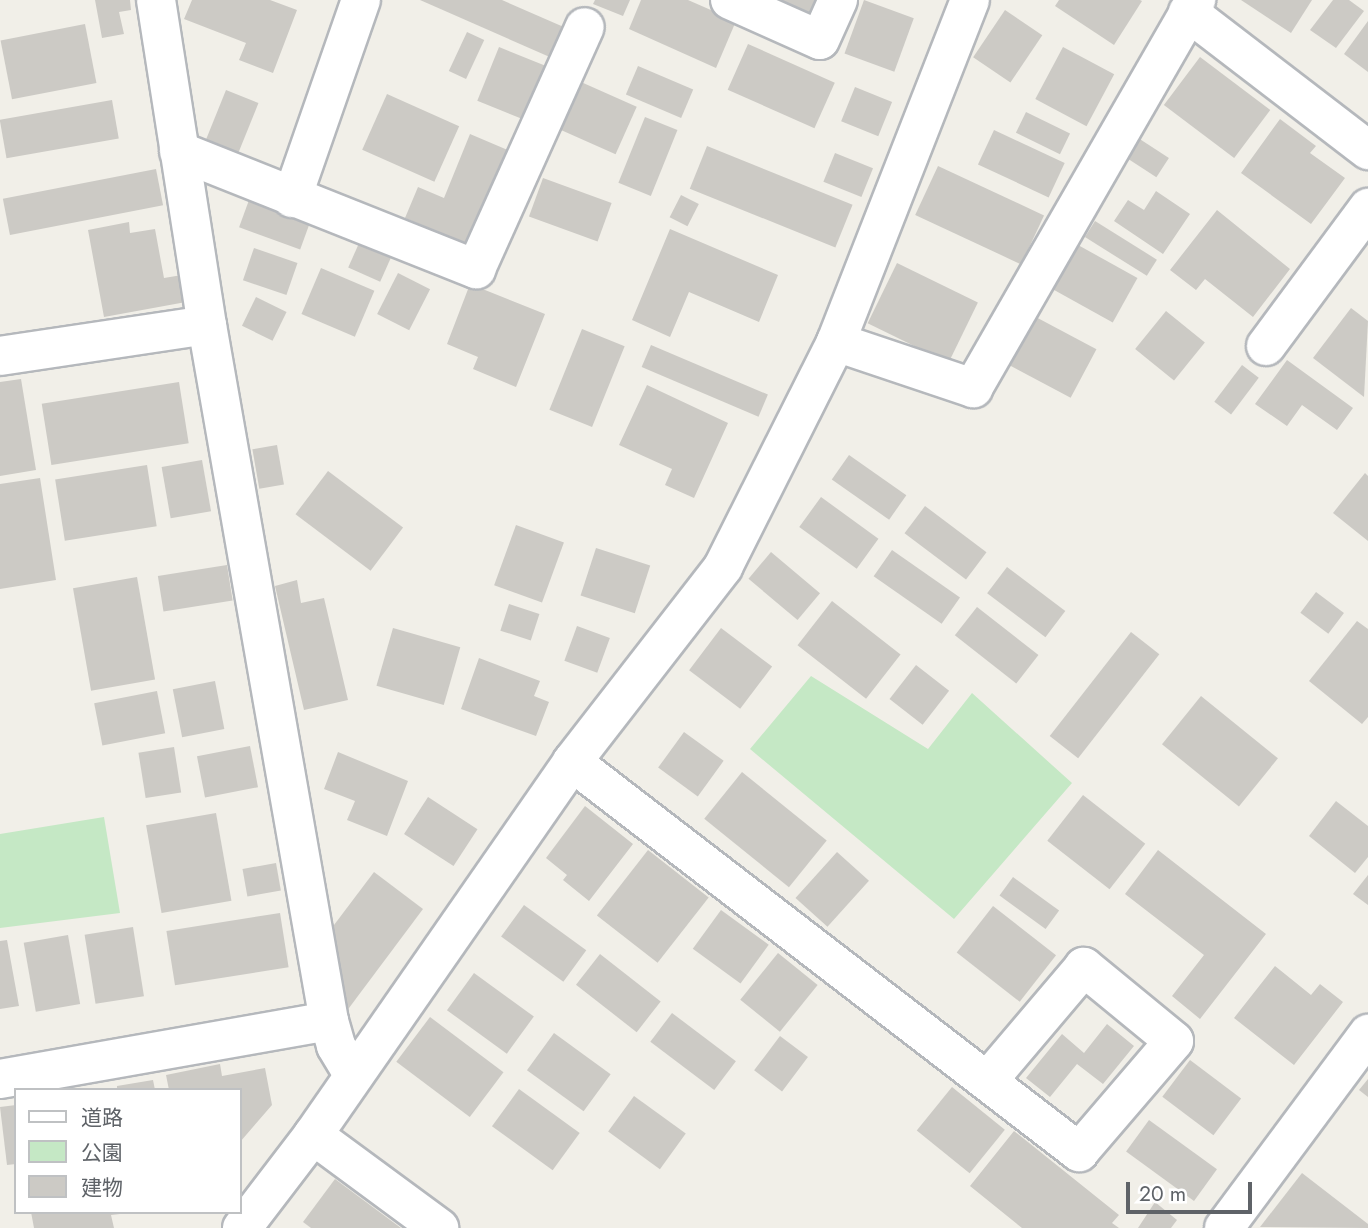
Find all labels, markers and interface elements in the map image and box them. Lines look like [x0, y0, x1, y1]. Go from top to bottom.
legend [14, 1088, 242, 1214]
text: 道路 [81, 1103, 123, 1133]
text: 公園 [81, 1138, 123, 1168]
scale bar [1130, 1168, 1256, 1212]
text: 建物 [81, 1173, 123, 1203]
text: 20 m [1139, 1179, 1186, 1209]

